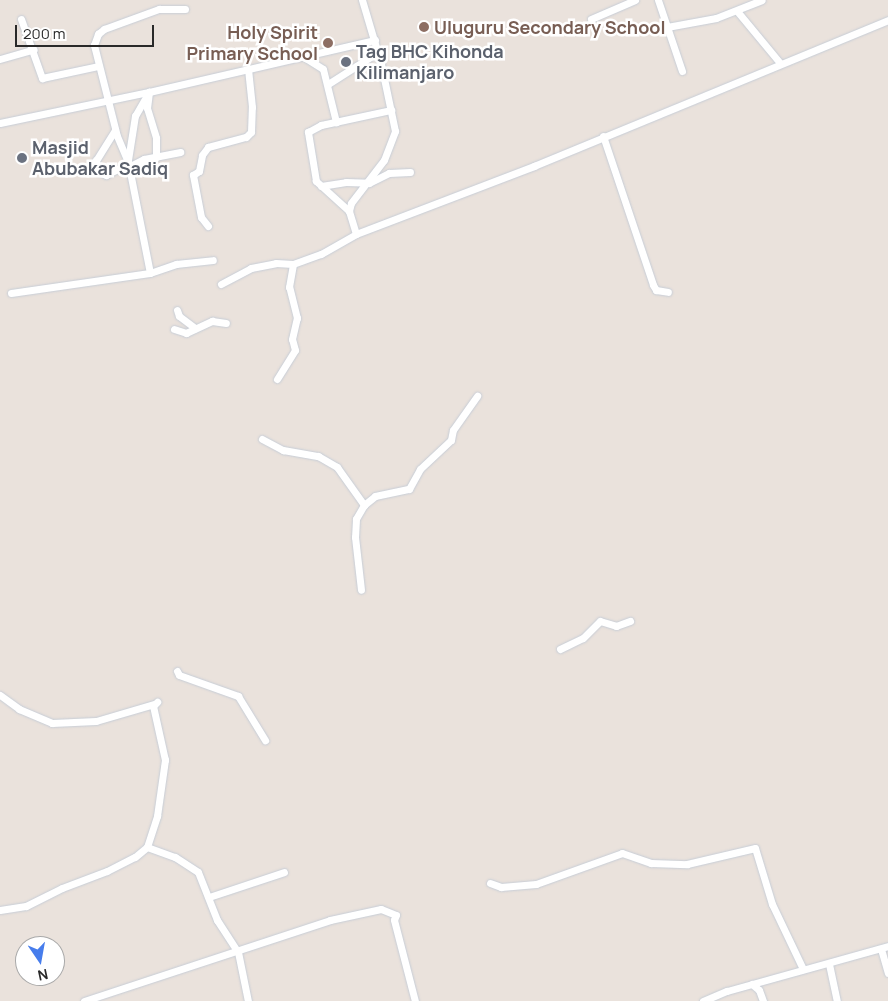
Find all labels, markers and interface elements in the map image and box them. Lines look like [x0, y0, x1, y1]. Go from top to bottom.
scale bar [18, 15, 156, 47]
place label: Uluguru Secondary School [434, 16, 665, 38]
marker: Uluguru Secondary School [418, 21, 430, 33]
place label: Holy Spirit Primary School [186, 22, 318, 64]
text: 200 m [23, 23, 66, 44]
marker: Holy Spirit Primary School [322, 37, 334, 49]
place label: Tag BHC Kihonda Kilimanjaro [356, 41, 504, 84]
marker: Tag BHC Kihonda Kilimanjaro [340, 56, 352, 68]
place label: Masjid Abubakar Sadiq [32, 137, 168, 180]
marker: Masjid Abubakar Sadiq [16, 152, 28, 164]
north arrow [15, 936, 65, 986]
text: N [36, 965, 50, 986]

